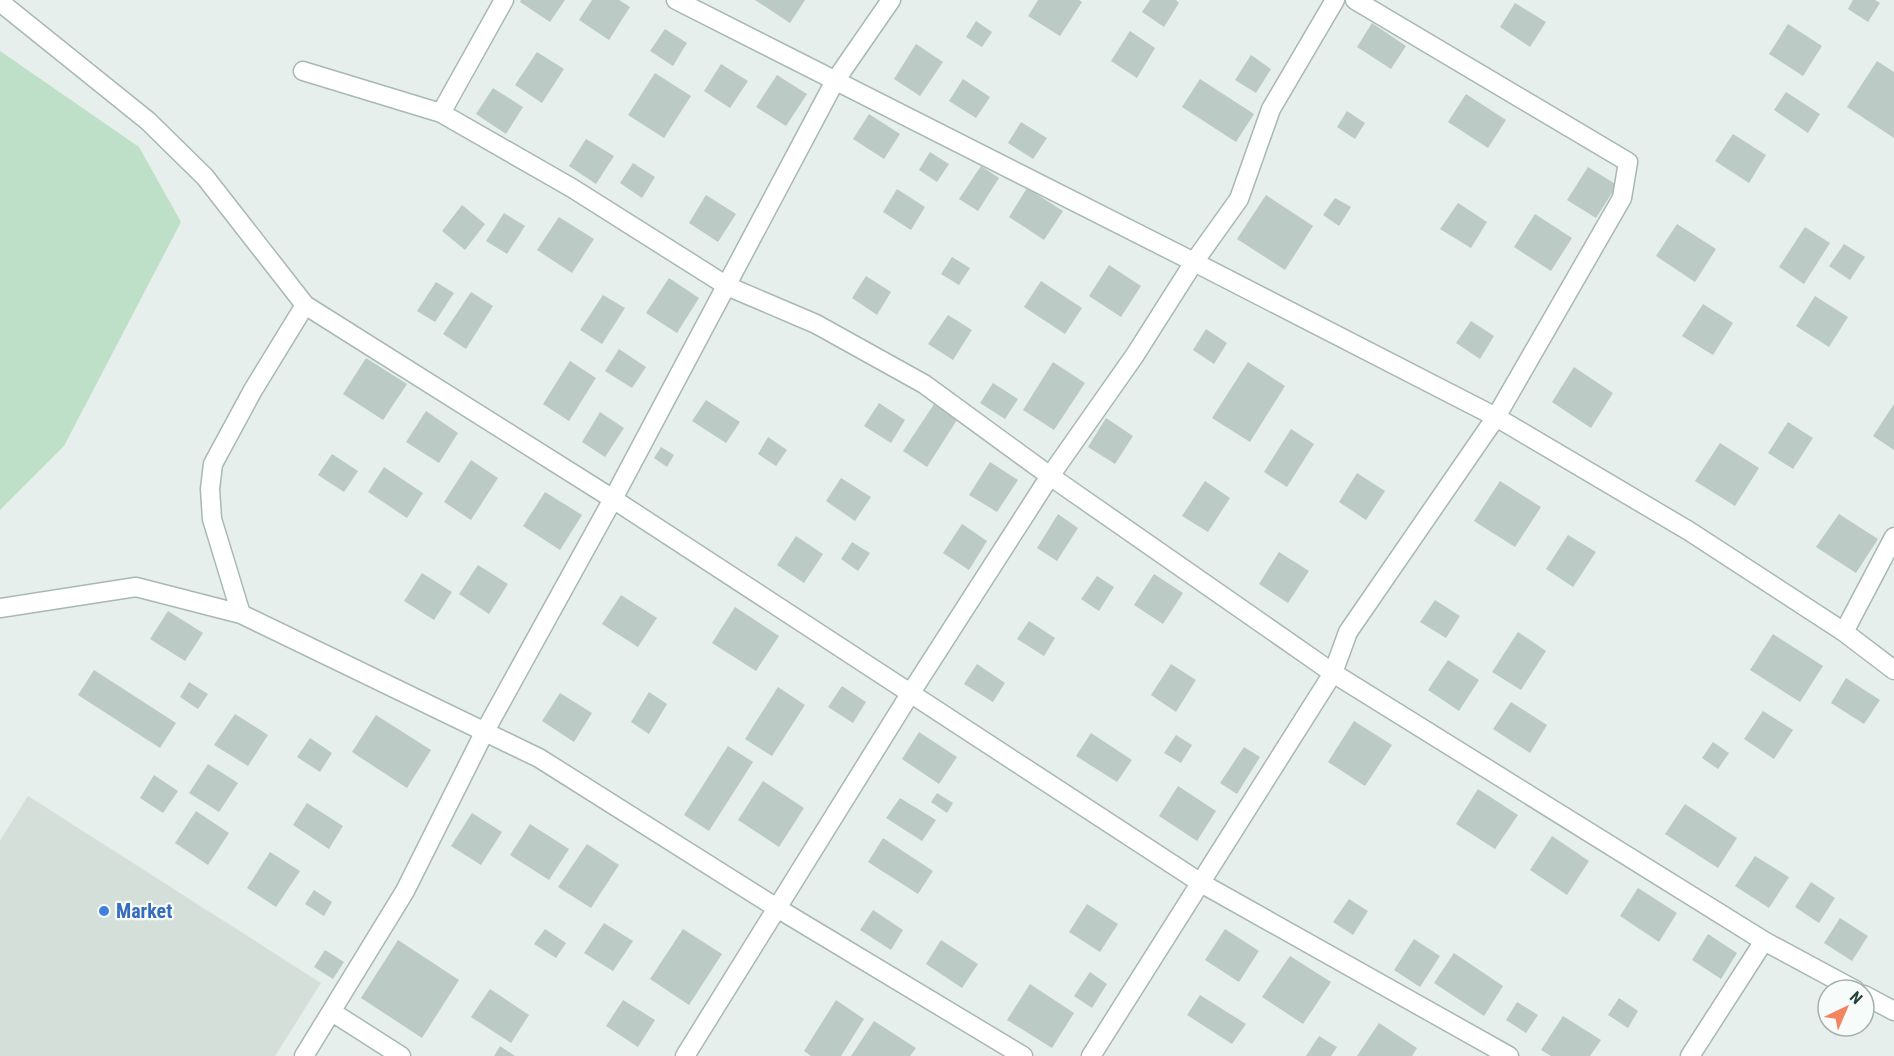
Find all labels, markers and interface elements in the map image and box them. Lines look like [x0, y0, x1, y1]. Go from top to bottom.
place label: Market [116, 899, 172, 923]
marker: Market [97, 904, 111, 918]
north arrow [1816, 978, 1876, 1038]
text: N [1846, 987, 1866, 1008]

